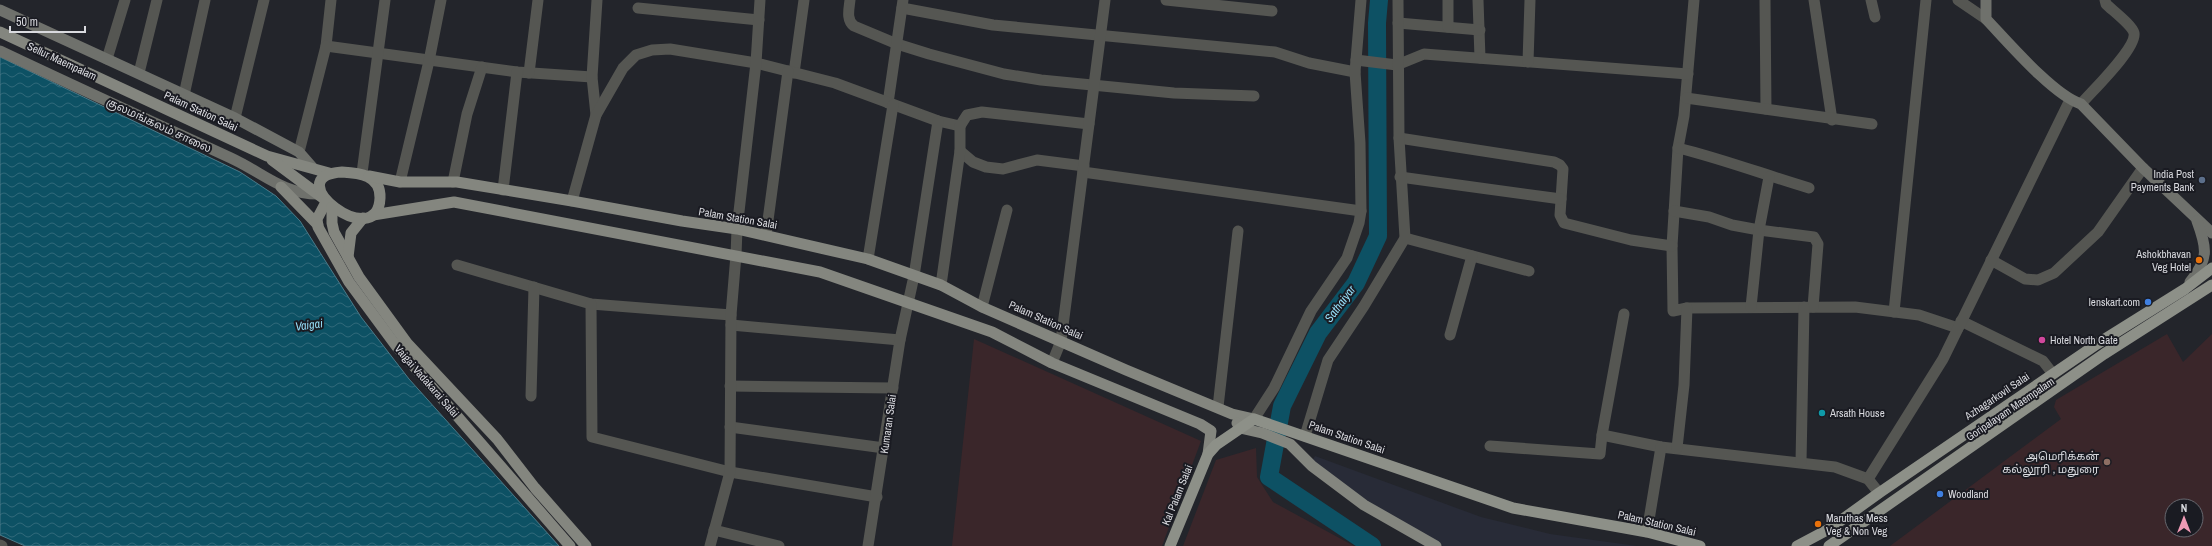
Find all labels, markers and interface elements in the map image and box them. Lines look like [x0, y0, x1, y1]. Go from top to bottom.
scale bar [10, 8, 85, 34]
text: 50 m [16, 14, 38, 30]
street label: Sellur Maempalam [25, 39, 99, 83]
street label: Palam Station Salai [162, 88, 240, 134]
street label: குலமங்கலம் சாலை [104, 94, 214, 156]
place label: India Post Payments Bank [2131, 167, 2194, 194]
marker: India Post Payments Bank [2197, 175, 2207, 185]
street label: Palam Station Salai [698, 204, 778, 232]
place label: Ashokbhavan Veg Hotel [2135, 247, 2191, 274]
marker: Ashokbhavan Veg Hotel [2194, 255, 2204, 265]
water label: Sathaiyar [1321, 282, 1359, 326]
place label: lenskart.com [2089, 295, 2140, 309]
street label: Palam Station Salai [1007, 297, 1085, 343]
marker: lenskart.com [2143, 297, 2153, 307]
water label: Vaigai [294, 315, 324, 335]
place label: Hotel North Gate [2050, 333, 2118, 347]
marker: Hotel North Gate [2037, 335, 2047, 345]
street label: Vaigai Vadakarai Salai [392, 342, 462, 420]
street label: Azhagarkovil Salai [1961, 369, 2032, 423]
street label: Goripalayam Maempalam [1963, 374, 2057, 444]
street label: Kumaran Salai [877, 393, 899, 455]
place label: Arsath House [1829, 406, 1885, 420]
marker: Arsath House [1817, 408, 1827, 418]
street label: Palam Station Salai [1307, 417, 1387, 457]
place label: அமெரிக்கன் கல்லூரி , மதுரை [2002, 449, 2099, 477]
marker: அமெரிக்கன் கல்லூரி , மதுரை [2102, 457, 2112, 467]
street label: Kal Palam Salai [1158, 463, 1196, 527]
place label: Woodland [1948, 487, 1988, 501]
marker: Woodland [1935, 489, 1945, 499]
north arrow [2164, 498, 2204, 538]
text: N [2181, 501, 2187, 515]
street label: Palam Station Salai [1617, 507, 1697, 539]
place label: Maruthas Mess Veg & Non Veg [1826, 511, 1888, 538]
marker: Maruthas Mess Veg & Non Veg [1813, 519, 1823, 529]

